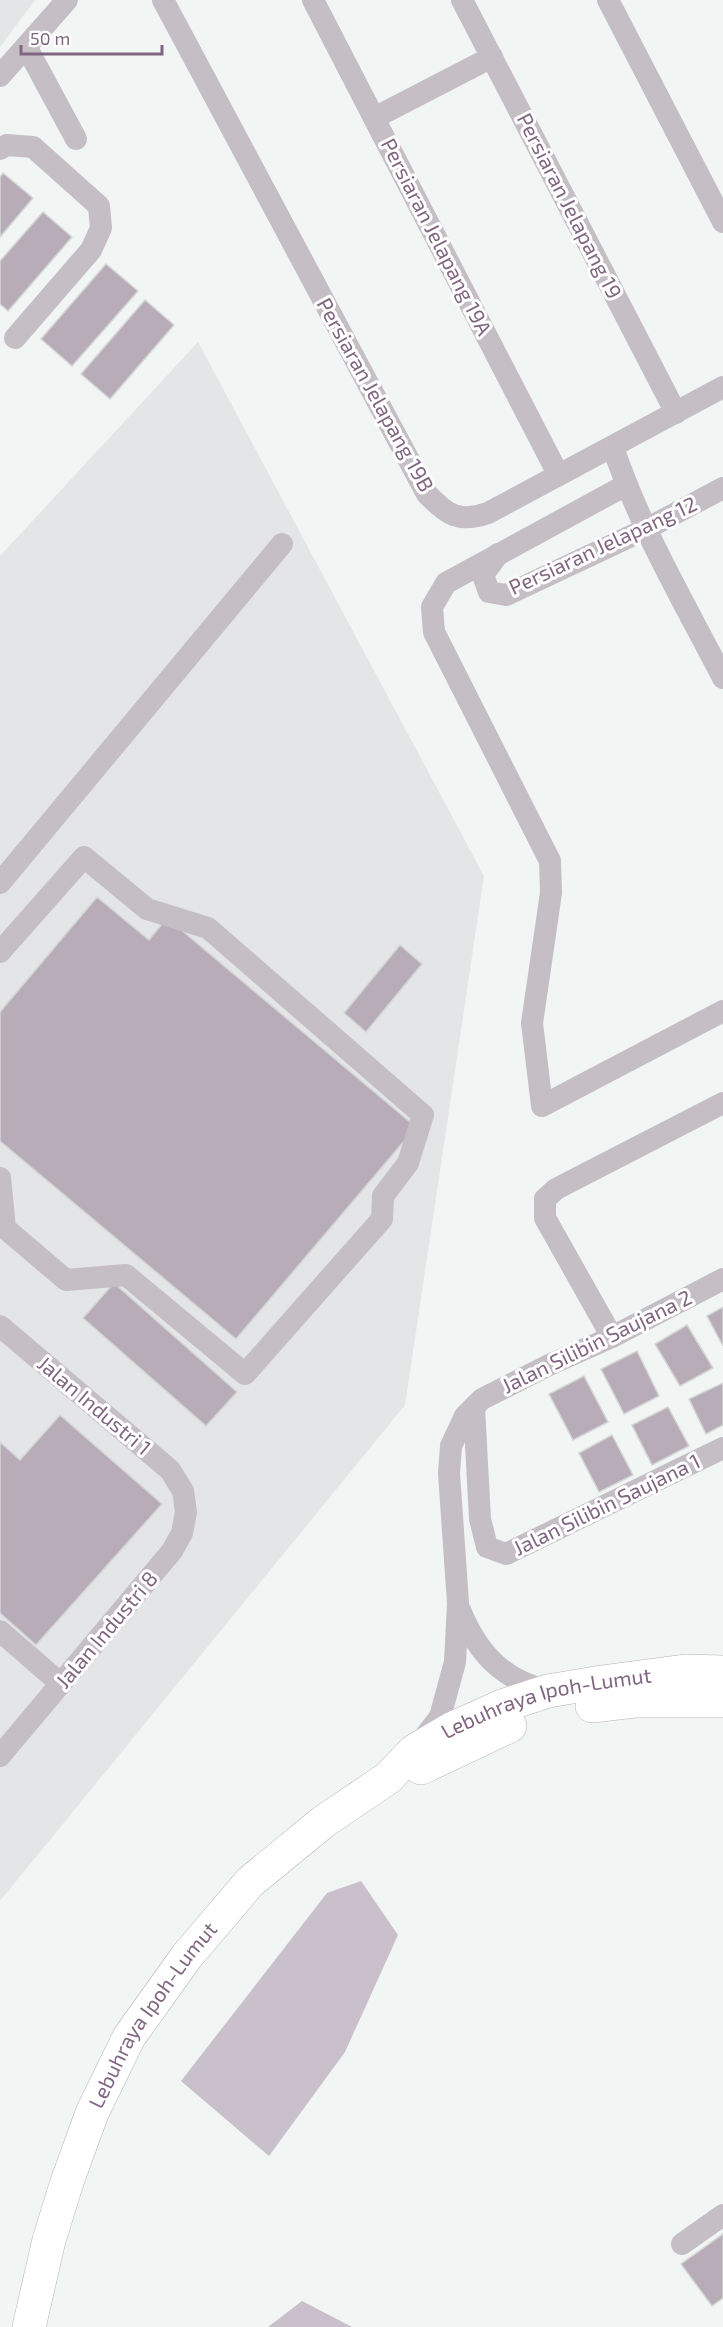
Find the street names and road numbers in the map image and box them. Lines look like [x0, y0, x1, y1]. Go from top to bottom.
street label: Persiaran Jelapang 19 [513, 108, 628, 302]
street label: Persiaran Jelapang 19A [377, 134, 498, 339]
street label: Persiaran Jelapang 19B [313, 293, 440, 496]
street label: Persiaran Jelapang 12 [504, 490, 700, 599]
street label: Jalan Silibin Saujana 2 [497, 1284, 696, 1398]
street label: Jalan Industri 1 [33, 1350, 157, 1460]
street label: Jalan Silibin Saujana 1 [509, 1448, 704, 1561]
street label: Jalan Industri 8 [50, 1566, 162, 1693]
street label: Lebuhraya Ipoh-Lumut [436, 1662, 653, 1743]
street label: Lebuhraya Ipoh-Lumut [82, 1916, 222, 2112]

